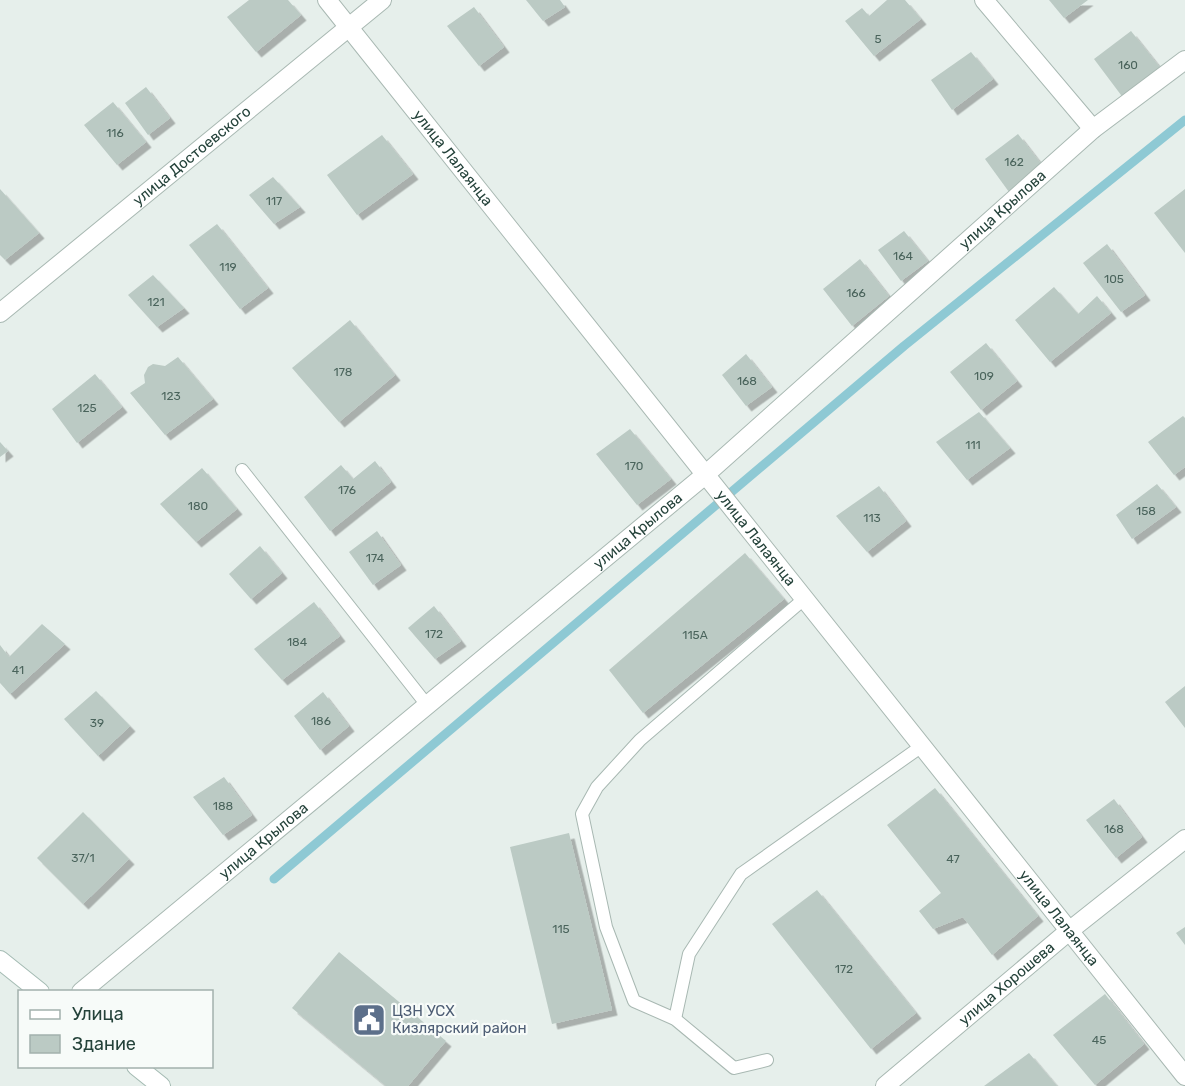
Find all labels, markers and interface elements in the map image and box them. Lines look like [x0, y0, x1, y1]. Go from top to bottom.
house number: 5 [874, 32, 882, 46]
house number: 160 [1118, 58, 1138, 72]
street label: улица Достоевского [129, 102, 254, 209]
street label: улица Лалаянца [409, 106, 497, 210]
house number: 116 [106, 126, 124, 140]
house number: 162 [1004, 155, 1024, 169]
street label: улица Крылова [955, 166, 1050, 253]
house number: 117 [266, 194, 282, 208]
house number: 164 [893, 249, 913, 263]
house number: 119 [219, 260, 237, 274]
house number: 105 [1104, 272, 1124, 286]
house number: 166 [846, 286, 866, 300]
house number: 121 [147, 295, 165, 309]
house number: 178 [334, 365, 352, 379]
house number: 109 [974, 369, 994, 383]
house number: 168 [737, 374, 757, 388]
house number: 123 [161, 389, 181, 403]
house number: 125 [77, 401, 97, 415]
house number: 111 [965, 438, 981, 452]
house number: 170 [625, 459, 643, 473]
house number: 176 [338, 483, 356, 497]
street label: улица Лалаянца [712, 486, 800, 590]
street label: улица Крылова [590, 489, 686, 573]
house number: 180 [188, 499, 208, 513]
house number: 158 [1136, 504, 1156, 518]
house number: 113 [863, 511, 881, 525]
house number: 174 [366, 551, 385, 565]
house number: 172 [425, 627, 443, 641]
house number: 115А [682, 628, 708, 642]
house number: 184 [287, 635, 308, 649]
house number: 41 [12, 663, 24, 677]
house number: 186 [311, 714, 331, 728]
house number: 39 [90, 716, 104, 730]
house number: 188 [213, 799, 233, 813]
street label: улица Крылова [215, 799, 312, 883]
house number: 168 [1104, 822, 1124, 836]
house number: 37/1 [71, 851, 95, 865]
house number: 47 [946, 852, 960, 866]
street label: улица Лалаянца [1015, 866, 1103, 969]
house number: 115 [552, 922, 570, 936]
street label: улица Хорошева [955, 938, 1058, 1029]
house number: 172 [835, 962, 853, 976]
legend [18, 990, 213, 1068]
public building icon: ЦЗН УСХ Кизлярский район [351, 1002, 387, 1038]
place label: ЦЗН УСХ Кизлярский район [392, 1002, 527, 1037]
text: Улица [72, 1003, 124, 1025]
text: Здание [72, 1033, 136, 1055]
house number: 45 [1092, 1033, 1106, 1047]

